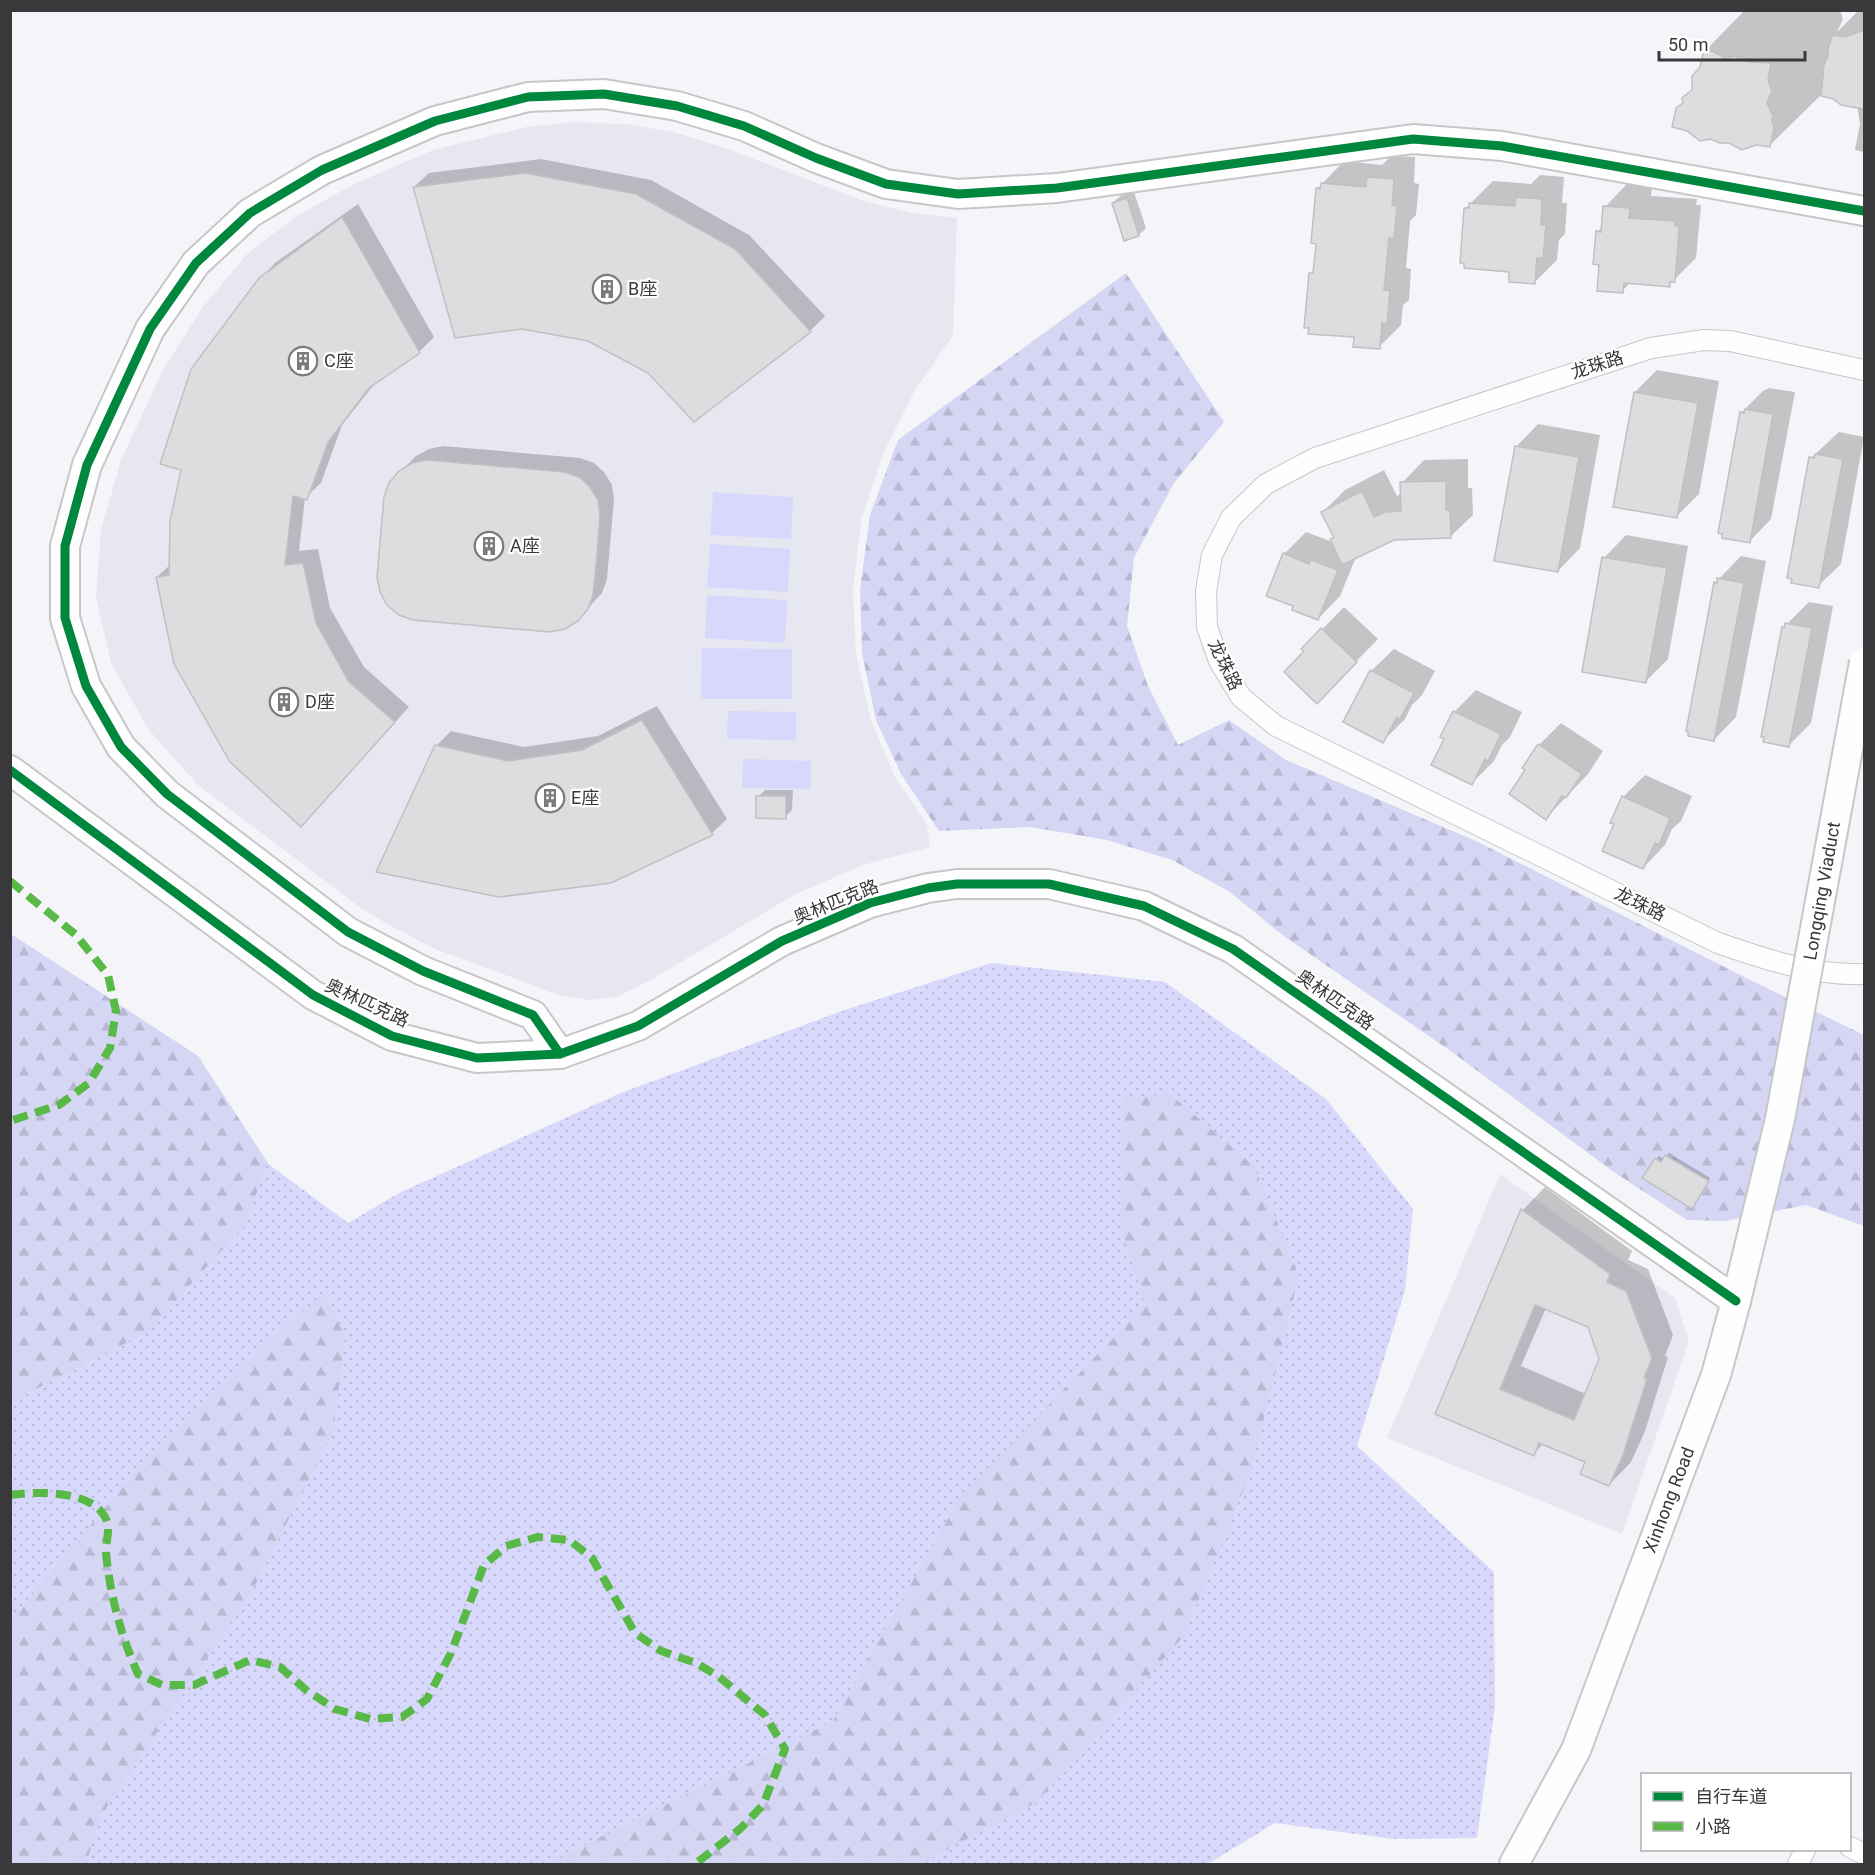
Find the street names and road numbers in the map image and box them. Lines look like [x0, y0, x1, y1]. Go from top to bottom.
street label: 龙珠路 [1568, 346, 1626, 383]
street label: 龙珠路 [1204, 636, 1247, 694]
street label: Longqing Viaduct [1799, 820, 1844, 962]
street label: 奥林匹克路 [790, 875, 881, 928]
street label: 龙珠路 [1611, 882, 1669, 925]
street label: 奥林匹克路 [1292, 965, 1378, 1034]
street label: 奥林匹克路 [322, 974, 412, 1031]
street label: Xinhong Road [1639, 1444, 1698, 1556]

